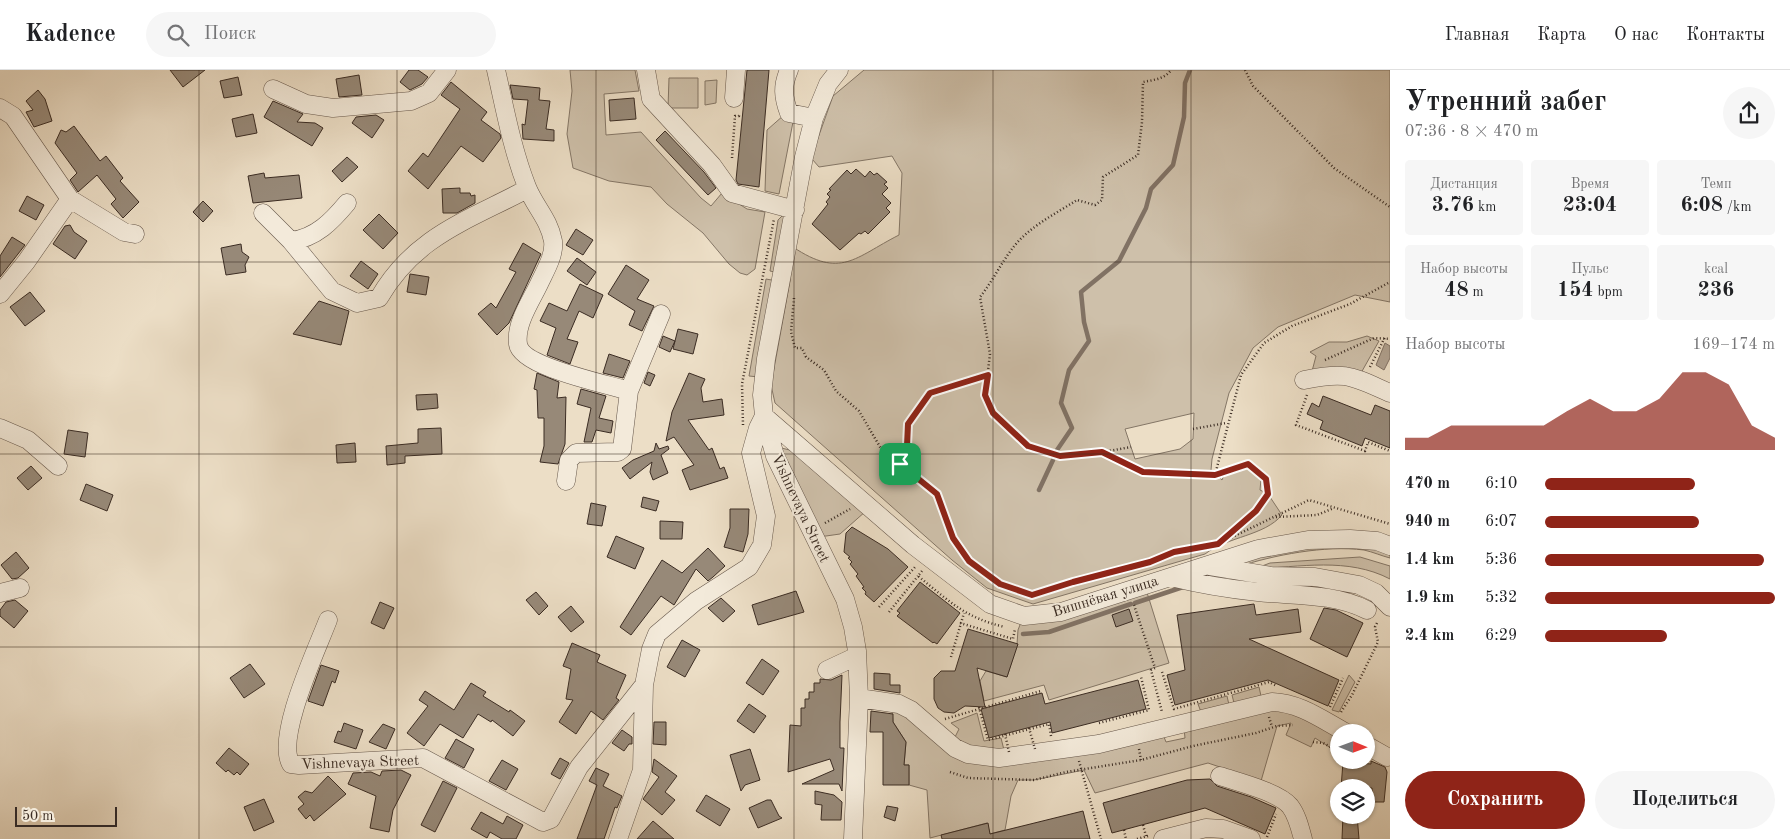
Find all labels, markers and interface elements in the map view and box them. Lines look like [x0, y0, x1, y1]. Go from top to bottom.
search box [146, 12, 496, 57]
icon: search [164, 21, 192, 49]
text: Kadence [25, 23, 116, 47]
text: Поиск [204, 25, 256, 44]
text: Главная [1445, 26, 1509, 44]
text: Карта [1537, 26, 1586, 44]
text: О нас [1614, 26, 1658, 44]
text: Контакты [1686, 26, 1765, 44]
button: share [1723, 87, 1775, 139]
text: Утренний забег [1405, 89, 1606, 117]
text: 07:36 · 8 × 470 m [1405, 124, 1538, 140]
text: Дистанция [1430, 177, 1498, 191]
text: Время [1571, 177, 1609, 191]
text: Темп [1700, 177, 1732, 191]
text: 3.76 [1432, 195, 1474, 216]
text: 23:04 [1563, 195, 1617, 216]
text: 6:08 [1680, 195, 1723, 216]
text: km [1474, 200, 1496, 214]
text: /km [1723, 200, 1752, 214]
text: Набор высоты [1420, 262, 1508, 276]
text: Пульс [1571, 262, 1609, 276]
text: kcal [1704, 262, 1728, 276]
text: 48 [1444, 280, 1469, 301]
text: 154 [1557, 280, 1594, 301]
text: 236 [1698, 280, 1734, 301]
text: m [1469, 285, 1484, 299]
text: bpm [1594, 285, 1623, 299]
text: Набор высоты [1405, 337, 1505, 353]
text: 169–174 m [1692, 337, 1775, 353]
pin [879, 443, 921, 485]
icon: arrive [886, 450, 914, 478]
street label: Vishnevaya Street [768, 452, 831, 565]
text: 470 m [1405, 476, 1450, 492]
text: 6:10 [1485, 476, 1517, 492]
text: 940 m [1405, 514, 1450, 530]
text: 6:07 [1485, 514, 1517, 530]
text: 1.4 km [1405, 552, 1454, 568]
text: 5:36 [1485, 552, 1517, 568]
street label: Вишнёвая улица [1051, 574, 1161, 621]
text: 1.9 km [1405, 590, 1454, 606]
text: 5:32 [1485, 590, 1517, 606]
text: 2.4 km [1405, 628, 1454, 644]
text: 6:29 [1485, 628, 1517, 644]
north arrow [1330, 724, 1375, 769]
map controls [1330, 724, 1375, 824]
street label: Vishnevaya Street [301, 754, 419, 773]
button: Сохранить [1405, 771, 1585, 829]
button: Поделиться [1595, 771, 1775, 829]
button: layers [1330, 779, 1375, 824]
scale bar [15, 804, 118, 827]
text: 50 m [22, 809, 53, 823]

